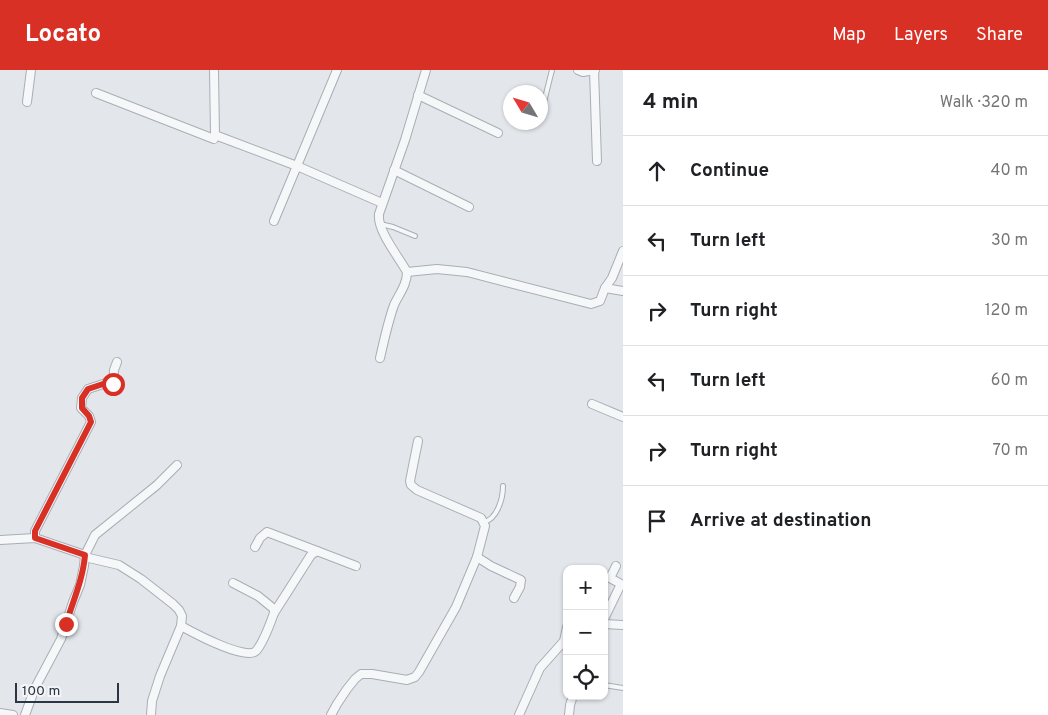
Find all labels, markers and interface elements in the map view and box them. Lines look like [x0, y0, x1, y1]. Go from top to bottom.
text: Locato [25, 20, 101, 50]
text: Map [832, 24, 866, 47]
text: Layers [894, 24, 948, 47]
text: Share [976, 24, 1023, 47]
north arrow [503, 85, 548, 130]
text: 4 min [643, 89, 699, 116]
text: Walk · 320 m [940, 93, 1028, 113]
icon: ahead [643, 157, 671, 185]
text: Continue [690, 159, 769, 183]
text: 40 m [990, 161, 1028, 181]
icon: left [643, 227, 671, 255]
text: Turn left [690, 229, 766, 253]
text: 30 m [991, 231, 1028, 251]
icon: right [643, 297, 671, 325]
text: Turn right [690, 299, 778, 323]
text: 120 m [985, 301, 1028, 321]
icon: left [643, 367, 671, 395]
text: Turn left [690, 369, 766, 393]
text: 60 m [991, 371, 1028, 391]
route start [102, 373, 125, 396]
icon: right [643, 437, 671, 465]
text: Turn right [690, 439, 778, 463]
text: 70 m [993, 441, 1028, 461]
icon: arrive [643, 507, 671, 535]
text: Arrive at destination [690, 509, 871, 533]
map controls [563, 565, 608, 700]
button: + [563, 565, 608, 610]
button: − [563, 610, 608, 655]
route end [55, 613, 78, 636]
button: locate [563, 655, 608, 700]
scale bar [15, 680, 119, 703]
text: 100 m [22, 683, 60, 700]

